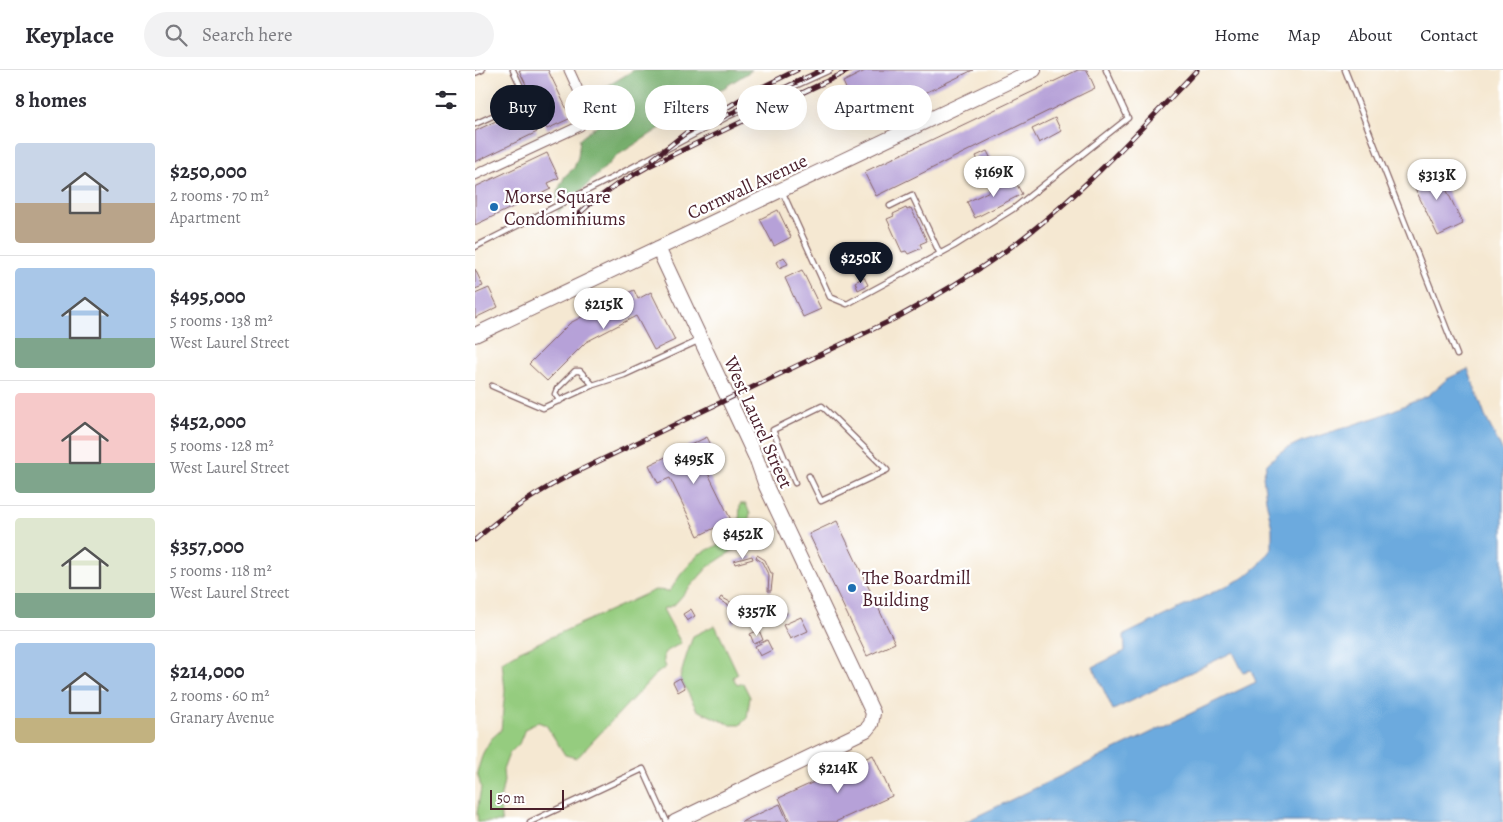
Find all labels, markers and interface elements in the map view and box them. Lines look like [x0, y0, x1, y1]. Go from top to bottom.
search box [144, 12, 494, 57]
text: Keyplace [25, 19, 114, 51]
icon: search [162, 21, 190, 49]
text: Search here [202, 22, 292, 48]
text: Home [1214, 23, 1259, 47]
text: Map [1287, 23, 1320, 47]
text: About [1348, 23, 1392, 47]
text: Contact [1420, 23, 1478, 47]
chip: Buy [490, 85, 555, 130]
chip: Rent [565, 85, 635, 130]
chip: Filters [645, 85, 727, 130]
chip: New [737, 85, 807, 130]
chip: Apartment [817, 85, 932, 130]
text: 8 homes [15, 86, 87, 114]
icon: filters [432, 86, 460, 114]
street label: Cornwall Avenue [683, 148, 812, 226]
pin: $169K [959, 156, 1029, 198]
text: $250,000 [170, 157, 247, 185]
pin: $313K [1402, 158, 1472, 201]
text: $169K [975, 161, 1013, 183]
icon: home [55, 163, 115, 223]
text: $313K [1418, 164, 1456, 186]
place label: Morse Square Condominiums [504, 184, 626, 232]
text: 2 rooms · 70 m² [170, 185, 269, 207]
marker: Morse Square Condominiums [488, 201, 500, 213]
text: Apartment [170, 207, 241, 229]
pin: $250K [826, 242, 896, 284]
text: $250K [841, 247, 881, 269]
text: $495,000 [170, 282, 246, 310]
icon: home [55, 288, 115, 348]
pin: $215K [569, 288, 639, 330]
text: $215K [585, 293, 623, 315]
text: 5 rooms · 138 m² [170, 310, 273, 332]
text: West Laurel Street [170, 332, 290, 354]
street label: West Laurel Street [717, 351, 799, 493]
text: $452,000 [170, 407, 246, 435]
icon: home [55, 413, 115, 473]
text: 5 rooms · 128 m² [170, 435, 274, 457]
pin: $495K [659, 442, 729, 485]
text: $495K [674, 448, 714, 470]
text: West Laurel Street [170, 457, 290, 479]
pin: $452K [708, 518, 778, 560]
text: $452K [723, 523, 763, 545]
text: $357,000 [170, 532, 244, 560]
icon: home [55, 538, 115, 598]
text: 5 rooms · 118 m² [170, 560, 272, 582]
place label: The Boardmill Building [862, 565, 971, 613]
text: West Laurel Street [170, 582, 290, 604]
marker: The Boardmill Building [846, 582, 858, 594]
pin: $357K [722, 594, 792, 637]
text: $357K [738, 600, 776, 622]
text: $214,000 [170, 657, 245, 685]
icon: home [55, 663, 115, 723]
text: 2 rooms · 60 m² [170, 685, 270, 707]
text: Granary Avenue [170, 707, 274, 729]
pin: $214K [803, 752, 873, 794]
text: $214K [819, 757, 857, 779]
scale bar [490, 787, 564, 810]
text: 50 m [497, 789, 525, 808]

